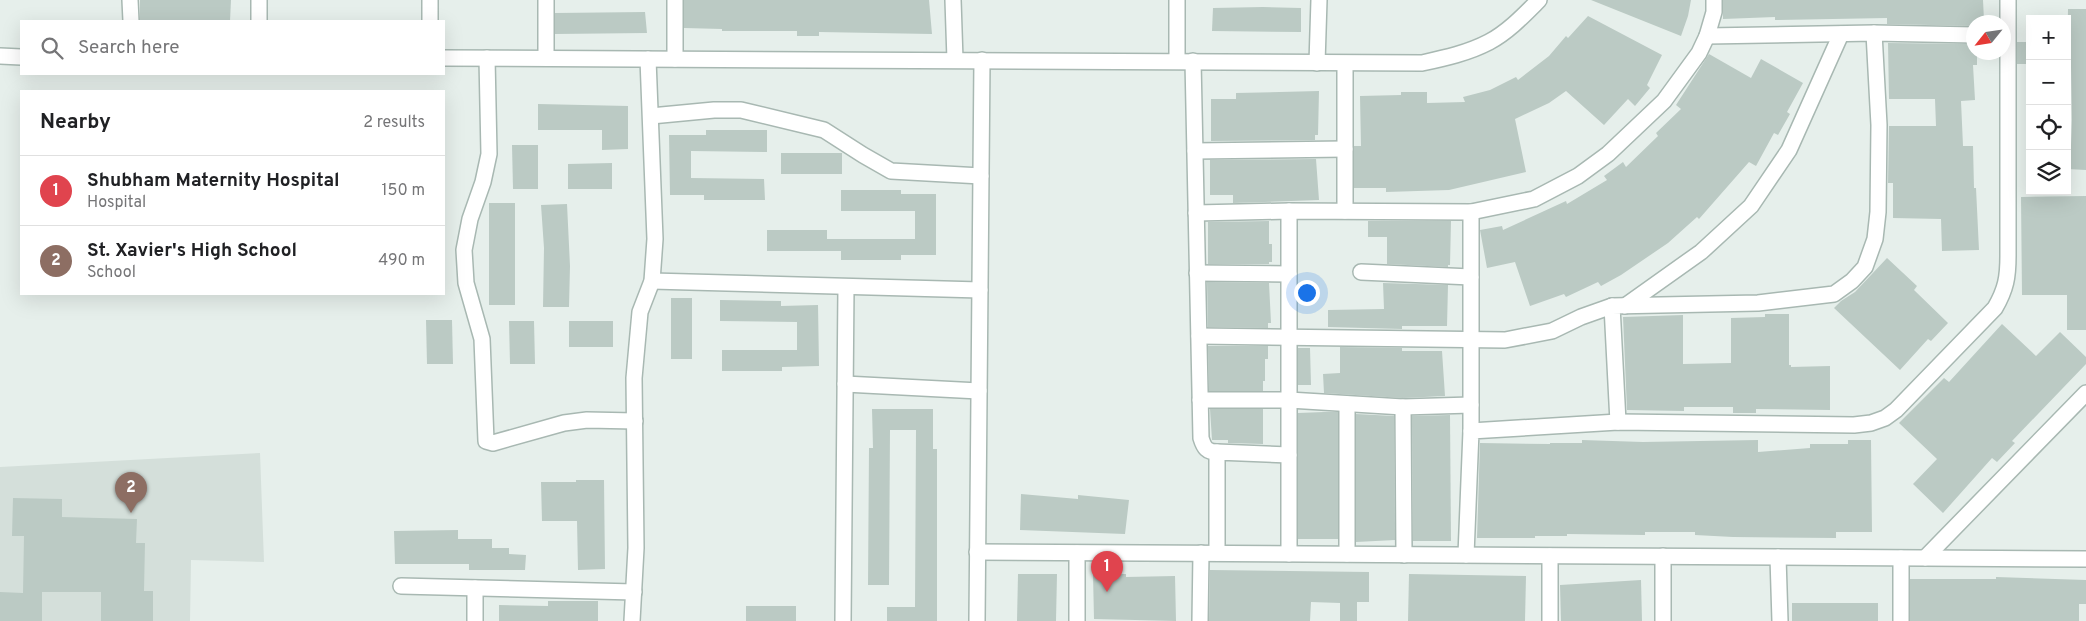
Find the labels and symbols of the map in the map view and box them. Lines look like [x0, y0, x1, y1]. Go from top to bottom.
north arrow [1966, 15, 2011, 60]
your location [1294, 280, 1320, 306]
pin: 2 [115, 472, 147, 513]
pin: 1 [1091, 551, 1123, 592]

